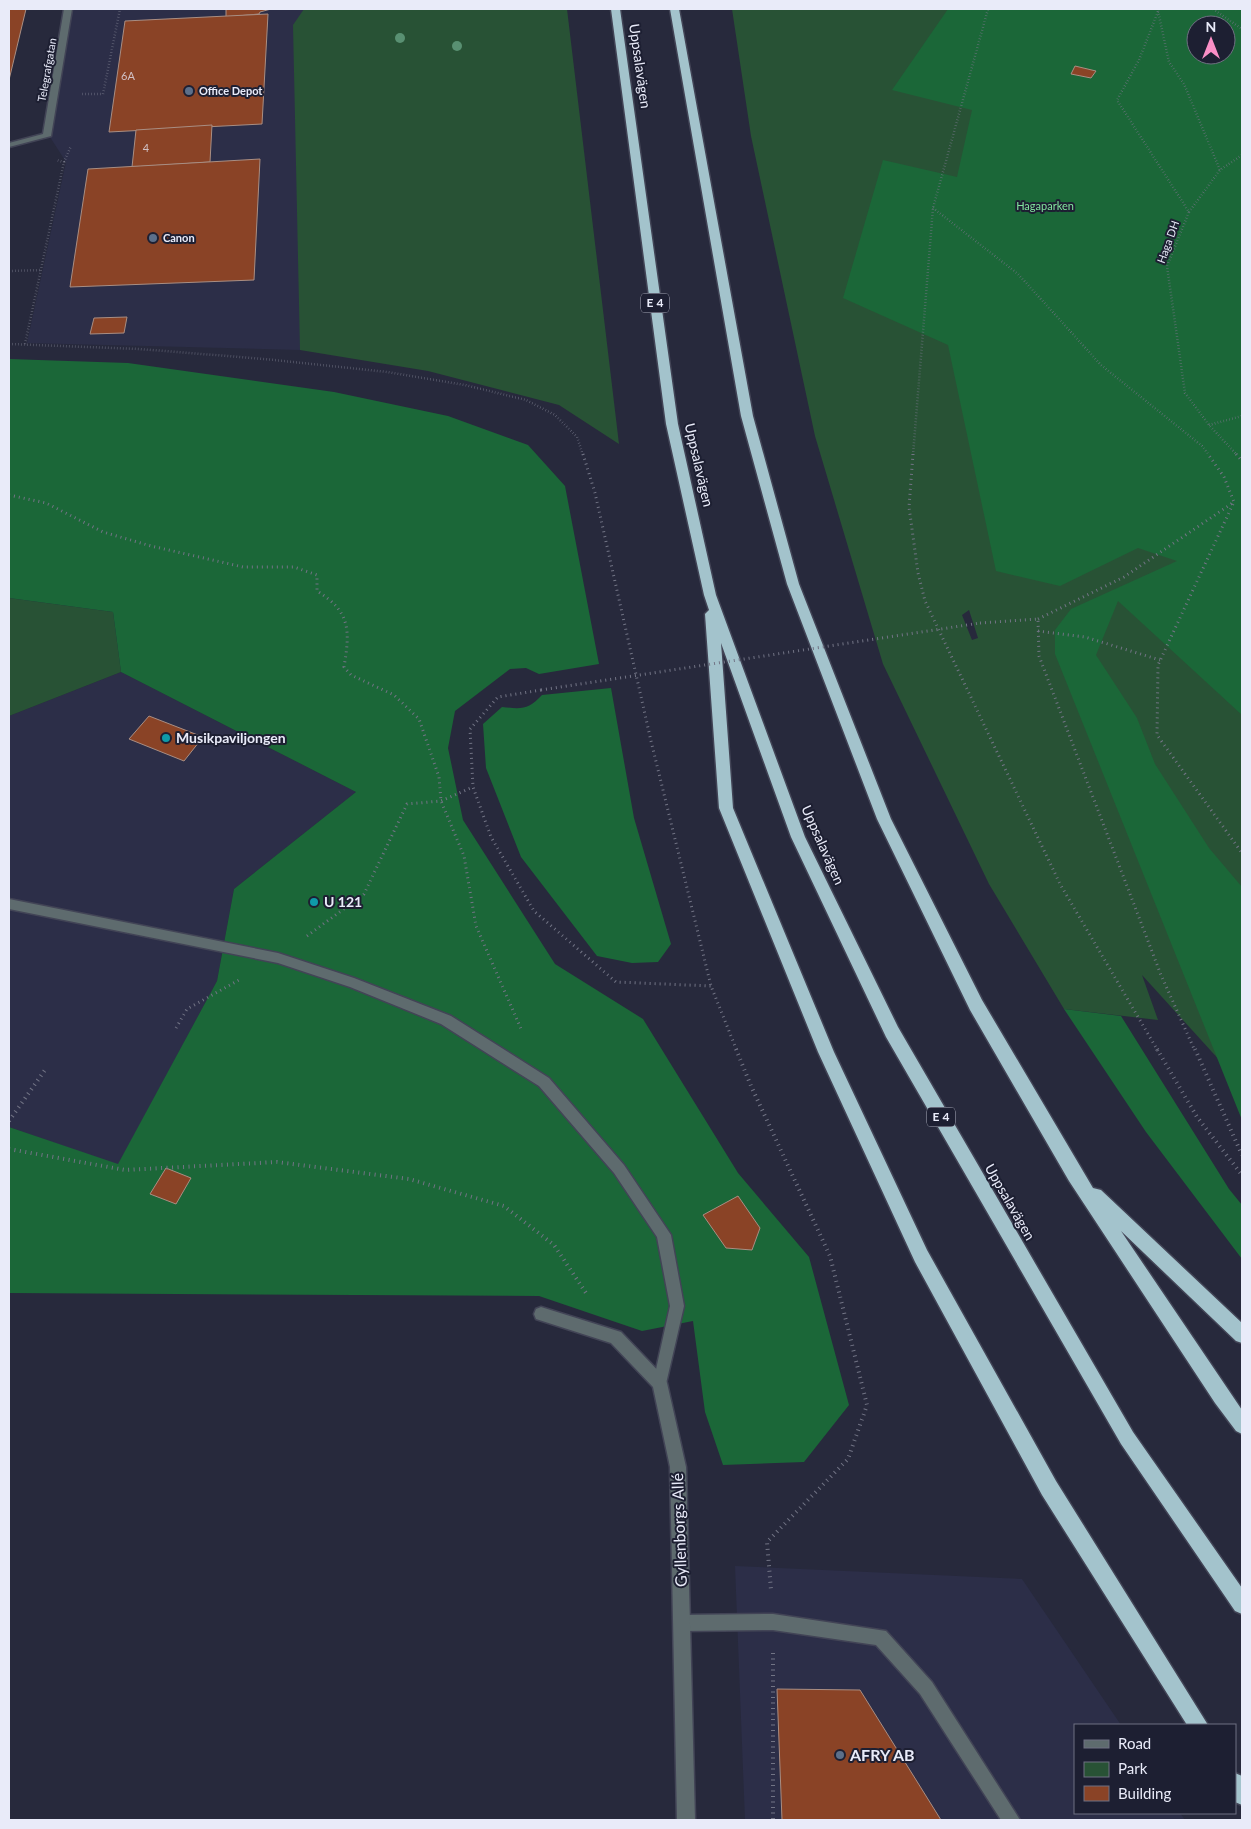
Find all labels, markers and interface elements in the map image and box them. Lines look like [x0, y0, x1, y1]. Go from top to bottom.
north arrow [1186, 15, 1236, 65]
text: N [1206, 18, 1216, 35]
street label: Uppsalavägen [626, 22, 655, 109]
street label: Telegrafgatan [34, 37, 59, 103]
house number: 6A [121, 69, 135, 82]
place label: Office Depot [199, 84, 263, 97]
marker: Office Depot [183, 85, 195, 97]
house number: 4 [143, 141, 150, 154]
park label: Hagaparken [1016, 199, 1074, 212]
street label: Haga DH [1154, 219, 1181, 265]
place label: Canon [163, 231, 195, 244]
marker: Canon [147, 232, 159, 244]
road number: E 4 [641, 294, 669, 312]
street label: Uppsalavägen [682, 421, 717, 508]
place label: Musikpaviljongen [176, 729, 286, 746]
marker: Musikpaviljongen [160, 732, 172, 744]
street label: Uppsalavägen [798, 802, 849, 887]
place label: U 121 [324, 893, 362, 910]
marker: U 121 [308, 896, 320, 908]
road number: E 4 [927, 1108, 955, 1126]
street label: Uppsalavägen [982, 1161, 1039, 1243]
street label: Gyllenborgs Allé [667, 1473, 690, 1587]
legend [1074, 1724, 1236, 1814]
text: Road [1118, 1734, 1151, 1752]
place label: AFRY AB [849, 1745, 915, 1764]
marker: AFRY AB [834, 1749, 846, 1761]
text: Park [1118, 1759, 1148, 1777]
text: Building [1118, 1784, 1171, 1802]

